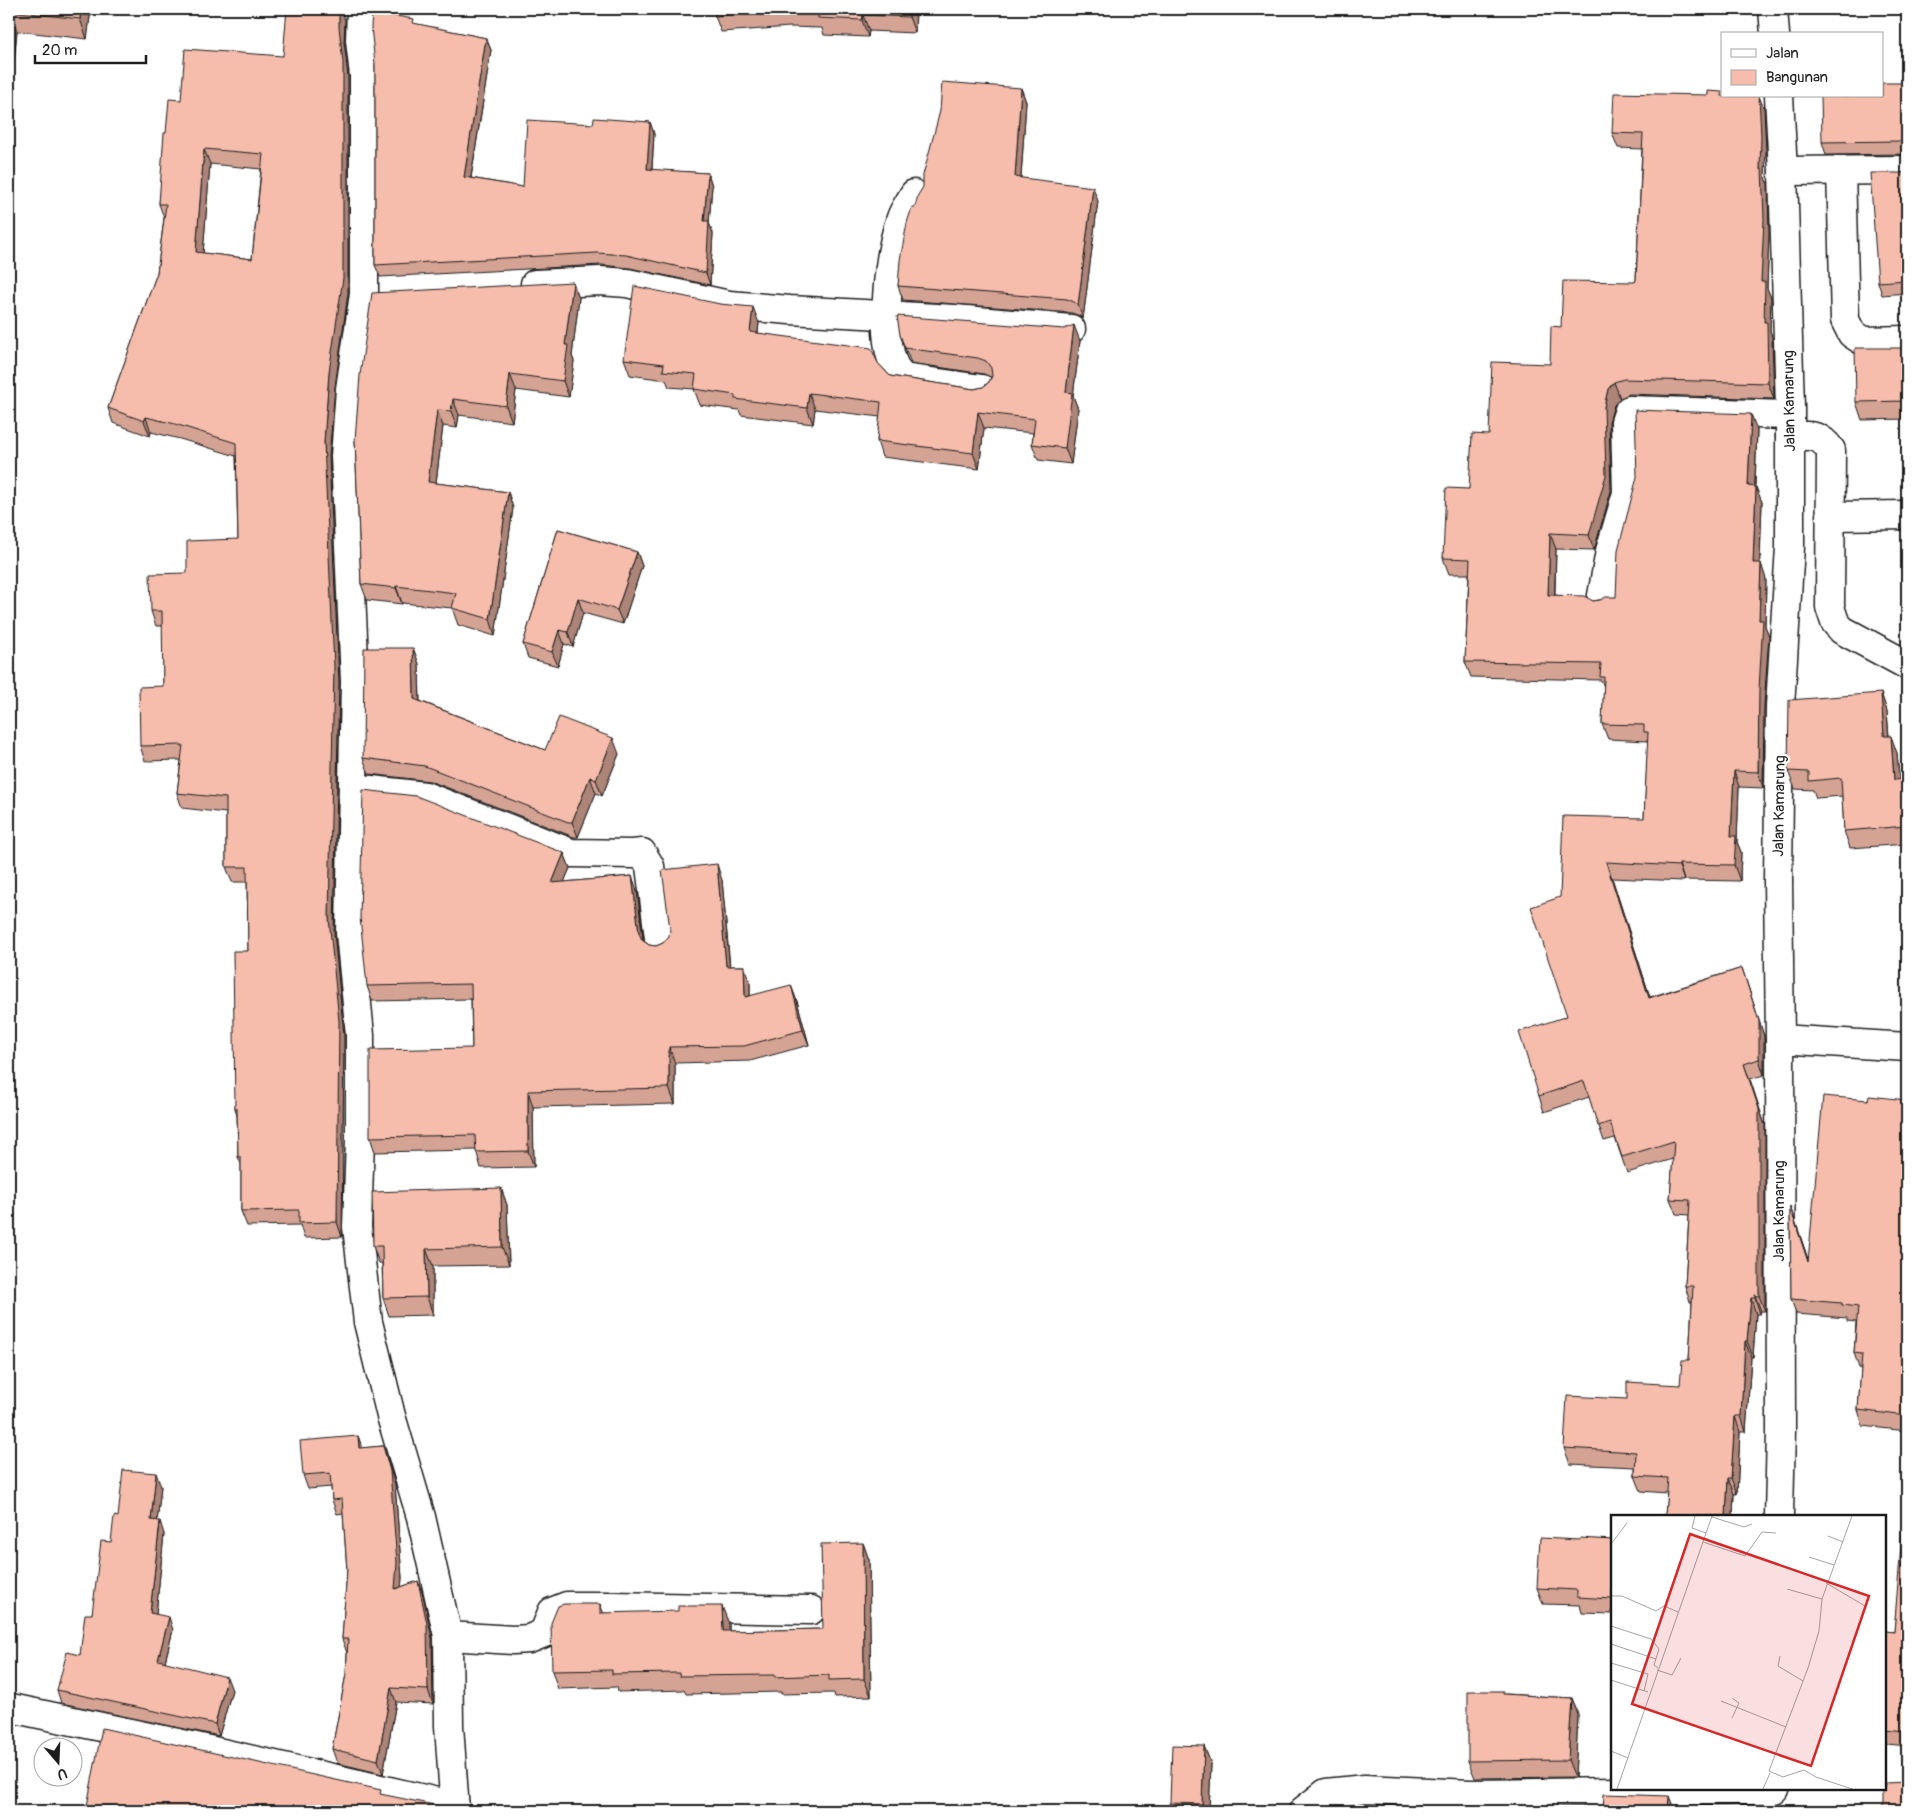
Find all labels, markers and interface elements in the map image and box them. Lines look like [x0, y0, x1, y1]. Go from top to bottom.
scale bar [35, 32, 146, 64]
legend [1721, 32, 1884, 98]
text: 20 m [42, 41, 77, 60]
text: Jalan [1766, 44, 1799, 63]
text: Bangunan [1766, 68, 1828, 87]
street label: Jalan Kamarung [1779, 350, 1800, 452]
street label: Jalan Kamarung [1769, 755, 1790, 857]
street label: Jalan Kamarung [1770, 1160, 1789, 1262]
inset map [1611, 1515, 1886, 1790]
north arrow [32, 1738, 82, 1788]
text: U [55, 1764, 69, 1783]

